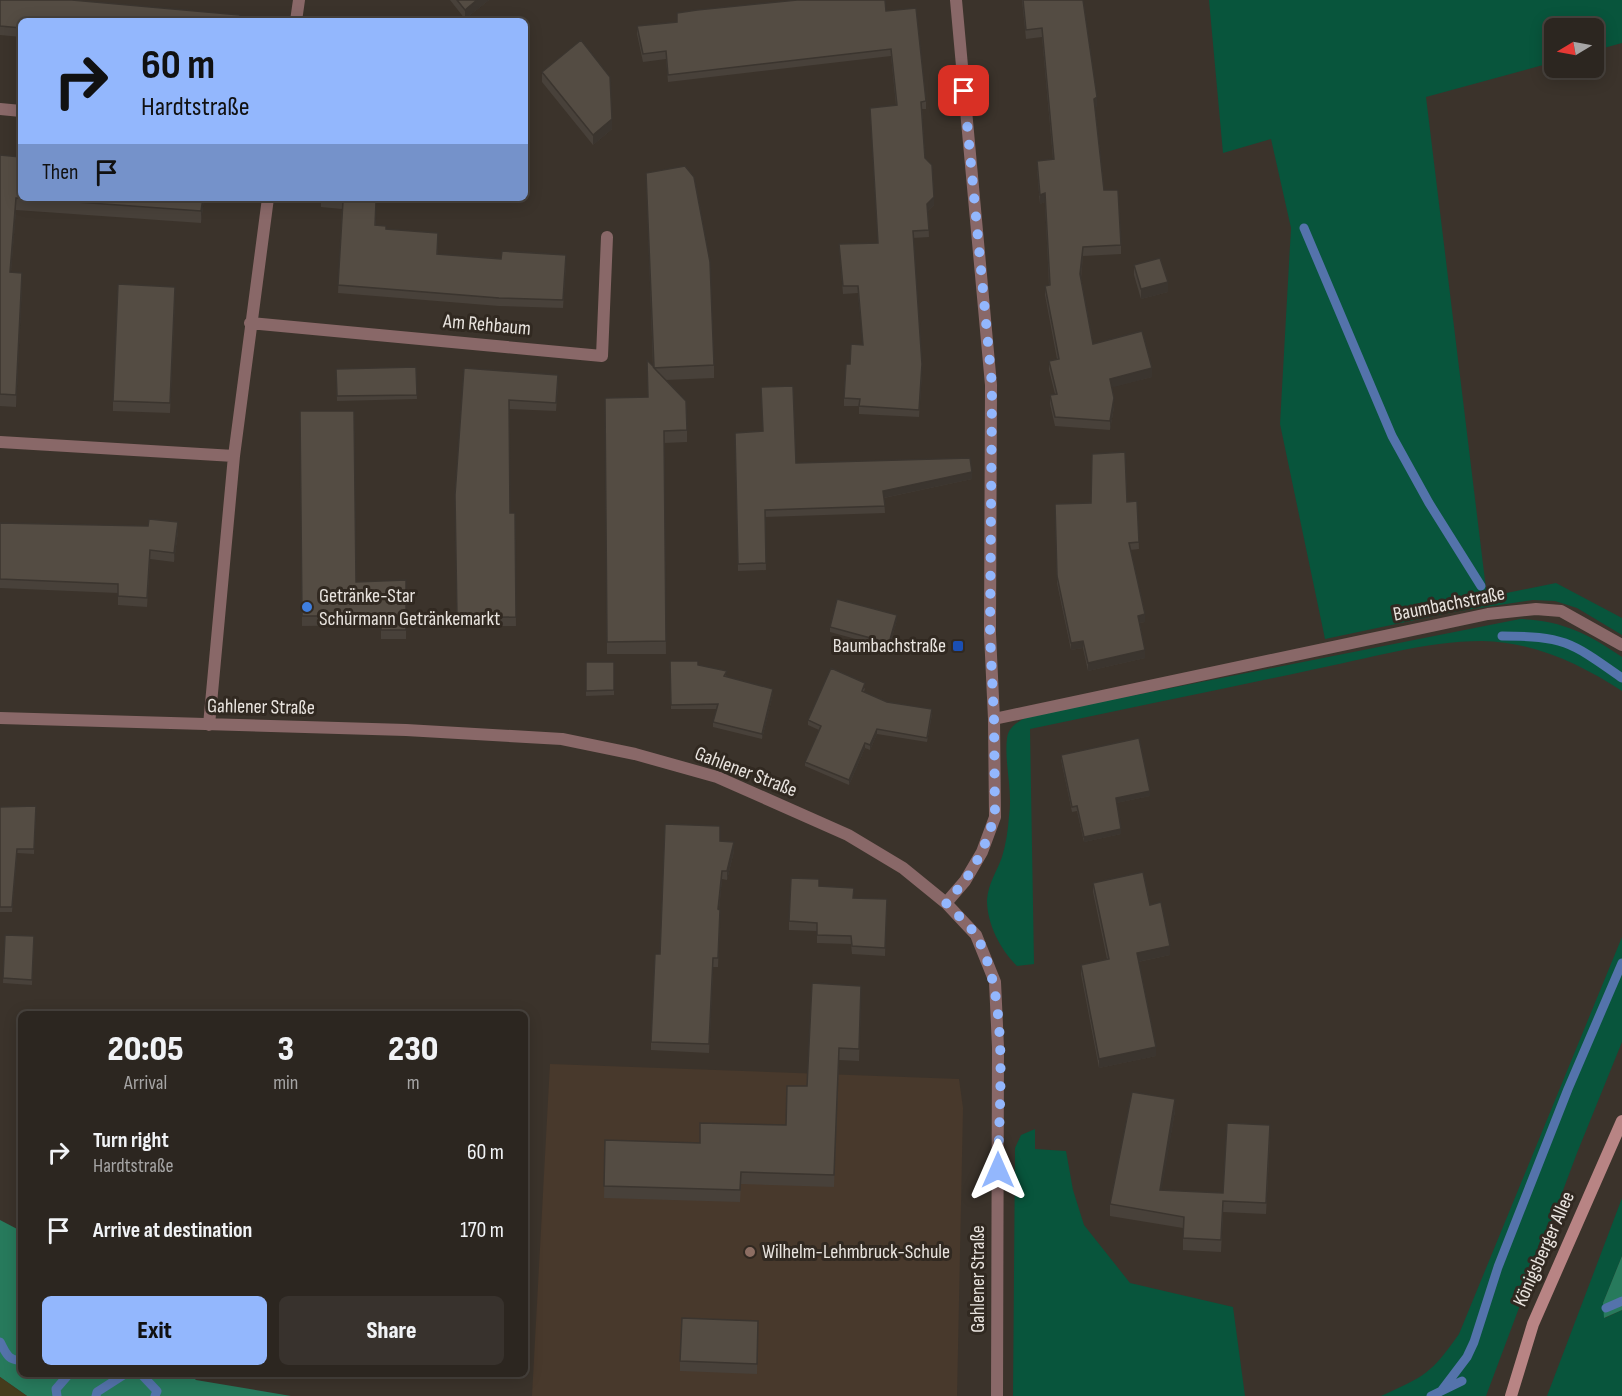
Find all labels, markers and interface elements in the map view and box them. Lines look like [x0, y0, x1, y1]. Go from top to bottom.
north arrow [1544, 18, 1604, 78]
map controls [1544, 18, 1604, 78]
text: 60 m [141, 40, 215, 91]
icon: right [42, 42, 120, 120]
pin [938, 65, 989, 116]
icon: arrive [947, 74, 980, 107]
text: Hardtstraße [141, 91, 250, 123]
icon: arrive [90, 156, 123, 189]
text: Then [42, 159, 78, 186]
street label: Am Rehbaum [441, 309, 532, 341]
street label: Baumbachstraße [1391, 581, 1507, 627]
place label: Getränke-Star Schürmann Getränkemarkt [319, 584, 500, 631]
marker: Getränke-Star Schürmann Getränkemarkt [300, 600, 314, 614]
place label: Baumbachstraße [833, 634, 946, 658]
marker: Baumbachstraße [951, 639, 965, 653]
street label: Gahlener Straße [207, 694, 315, 720]
street label: Gahlener Straße [691, 742, 801, 802]
text: 20:05 [108, 1028, 184, 1071]
text: 3 [277, 1028, 294, 1071]
text: 230 [388, 1028, 438, 1071]
text: Arrival [124, 1071, 167, 1095]
text: min [273, 1071, 298, 1095]
text: m [407, 1071, 420, 1095]
text: Turn right [93, 1127, 169, 1154]
icon: right [42, 1136, 75, 1169]
position arrow [966, 1138, 1030, 1202]
text: 60 m [467, 1139, 504, 1166]
text: Hardtstraße [93, 1154, 173, 1178]
street label: Königsberger Allee [1508, 1188, 1580, 1310]
icon: arrive [42, 1214, 75, 1247]
text: Arrive at destination [93, 1217, 252, 1244]
text: 170 m [460, 1217, 504, 1244]
street label: Gahlener Straße [966, 1225, 990, 1333]
place label: Wilhelm-Lehmbruck-Schule [762, 1240, 950, 1264]
marker: Wilhelm-Lehmbruck-Schule [743, 1245, 757, 1259]
button: Exit [42, 1296, 267, 1365]
button: Share [279, 1296, 504, 1365]

